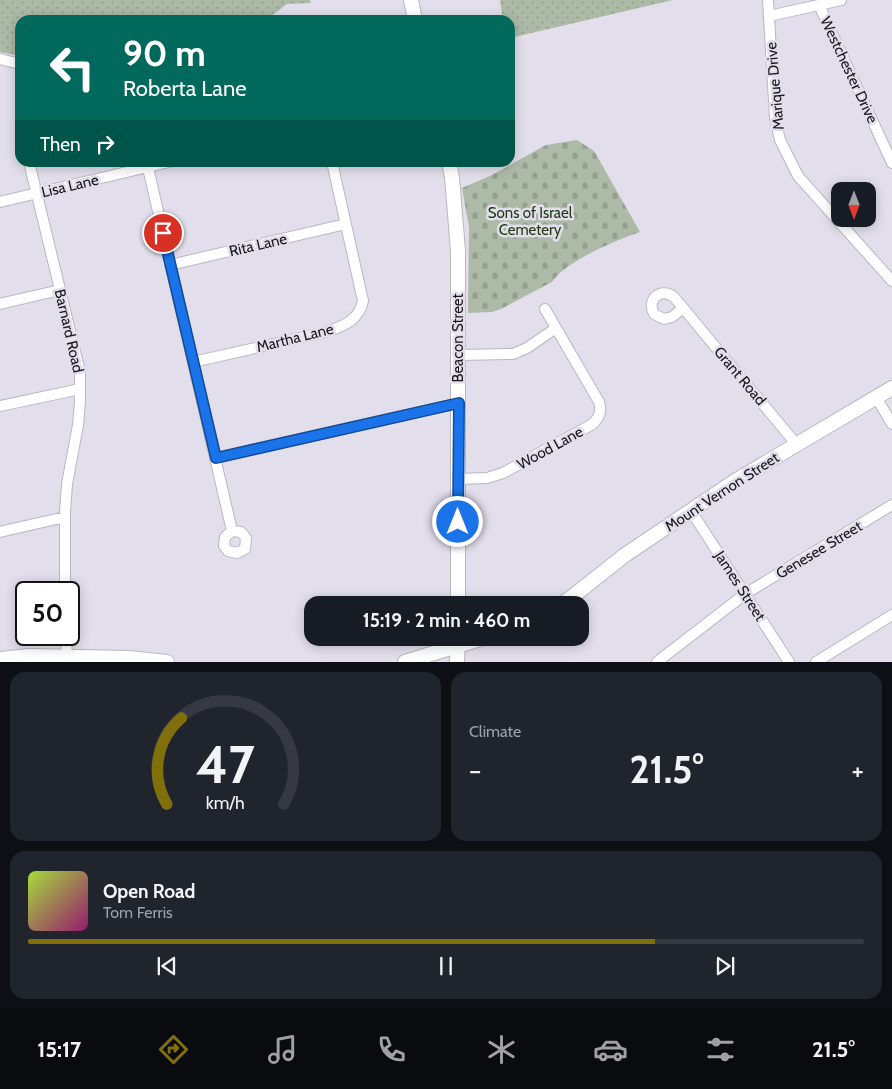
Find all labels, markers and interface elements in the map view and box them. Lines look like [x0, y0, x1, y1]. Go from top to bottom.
street label: Westchester Drive [816, 14, 882, 127]
text: 90 m [123, 32, 206, 75]
icon: left [40, 35, 105, 100]
street label: Marique Drive [762, 41, 788, 131]
text: Roberta Lane [123, 75, 246, 102]
icon: right [91, 130, 119, 158]
text: Then [40, 133, 81, 156]
street label: Lisa Lane [40, 171, 101, 201]
north arrow [831, 182, 876, 228]
map controls [831, 182, 876, 227]
park label: Sons of Israel Cemetery [488, 204, 573, 239]
pin [142, 212, 184, 254]
icon: arrive [149, 219, 177, 247]
street label: Rita Lane [227, 230, 289, 260]
street label: Barnard Road [51, 287, 87, 375]
street label: Beacon Street [449, 293, 467, 383]
street label: Martha Lane [255, 320, 336, 356]
street label: Grant Road [710, 343, 770, 409]
street label: Wood Lane [514, 422, 586, 473]
street label: Mount Vernon Street [662, 448, 782, 536]
position arrow [431, 495, 483, 547]
street label: Genesee Street [773, 517, 865, 583]
street label: James Street [710, 547, 769, 624]
speed limit sign: 50 [15, 581, 80, 646]
text: 15:19 · 2 min · 460 m [363, 609, 530, 632]
text: Climate [469, 722, 521, 741]
text: 47 [196, 733, 255, 796]
text: 21.5° [630, 746, 703, 793]
text: − [469, 753, 481, 787]
text: + [852, 753, 864, 787]
text: km/h [206, 792, 245, 813]
text: Open Road [103, 880, 195, 903]
text: Tom Ferris [103, 903, 173, 922]
icon: previous [153, 952, 181, 980]
icon: pause [432, 952, 460, 980]
icon: next [711, 952, 739, 980]
icon: directions [156, 1032, 191, 1067]
icon: music [265, 1032, 300, 1067]
icon: phone [374, 1032, 409, 1067]
icon: climate [484, 1032, 519, 1067]
icon: car [593, 1032, 628, 1067]
icon: filters [703, 1032, 738, 1067]
text: 15:17 [37, 1036, 81, 1063]
text: 21.5° [812, 1036, 855, 1063]

